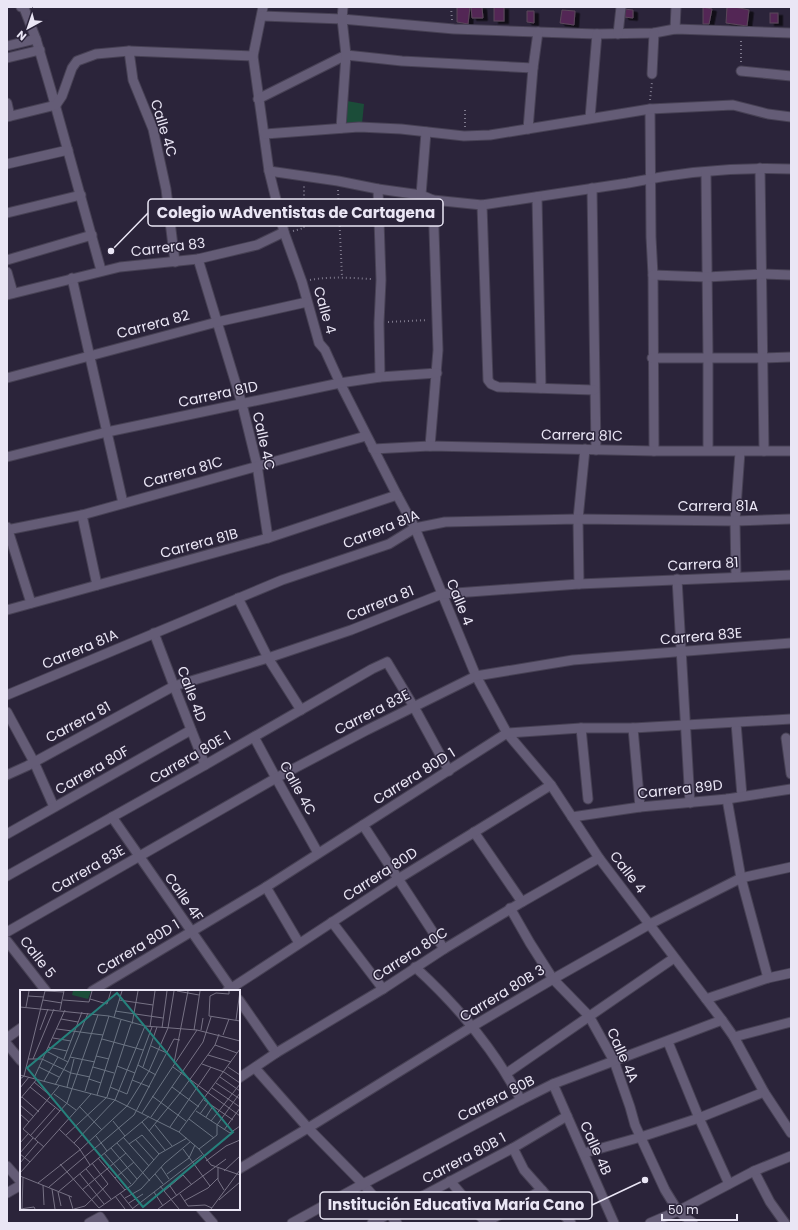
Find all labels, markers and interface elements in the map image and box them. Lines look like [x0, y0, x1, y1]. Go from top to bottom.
north arrow [8, 8, 48, 48]
text: N [13, 27, 30, 44]
street label: Calle 4C [146, 97, 182, 159]
callout: Colegio wAdventistas de Cartagena [148, 199, 443, 226]
text: Colegio wAdventistas de Cartagena [157, 202, 435, 223]
street label: Carrera 83 [130, 233, 206, 261]
street label: Calle 4 [309, 284, 341, 336]
street label: Carrera 82 [114, 305, 192, 343]
street label: Carrera 81D [176, 376, 260, 412]
street label: Calle 4C [248, 410, 280, 472]
street label: Carrera 81C [541, 424, 623, 446]
street label: Carrera 81C [141, 451, 225, 493]
street label: Carrera 81A [678, 496, 758, 516]
street label: Carrera 81A [340, 505, 422, 553]
street label: Carrera 81B [158, 523, 240, 563]
street label: Carrera 81 [667, 552, 739, 576]
street label: Calle 4 [442, 576, 478, 628]
street label: Carrera 81 [343, 580, 417, 626]
street label: Carrera 83E [659, 622, 743, 650]
street label: Carrera 81A [39, 624, 121, 674]
street label: Calle 4D [172, 663, 212, 725]
street label: Carrera 83E [331, 684, 413, 740]
street label: Carrera 81 [42, 696, 114, 748]
street label: Carrera 80E 1 [146, 726, 234, 788]
street label: Carrera 80F [51, 741, 133, 799]
street label: Carrera 80D 1 [369, 743, 459, 809]
street label: Calle 4C [275, 757, 321, 819]
street label: Carrera 89D [637, 775, 724, 803]
street label: Carrera 83E [47, 840, 129, 898]
street label: Carrera 80D [339, 842, 421, 906]
street label: Calle 4 [605, 847, 651, 897]
street label: Calle 4F [160, 869, 208, 925]
street label: Carrera 80D 1 [93, 914, 183, 980]
street label: Carrera 80C [368, 922, 452, 986]
street label: Calle 5 [15, 932, 61, 982]
street label: Carrera 80B 3 [456, 960, 548, 1026]
inset map [20, 990, 240, 1210]
street label: Calle 4A [602, 1025, 644, 1085]
street label: Carrera 80B [454, 1070, 538, 1126]
street label: Calle 4B [575, 1118, 617, 1178]
street label: Carrera 80B 1 [419, 1128, 509, 1188]
callout: Institución Educativa María Cano [320, 1192, 592, 1219]
text: Institución Educativa María Cano [328, 1194, 585, 1215]
scale bar [662, 1196, 737, 1222]
text: 50 m [668, 1201, 699, 1218]

